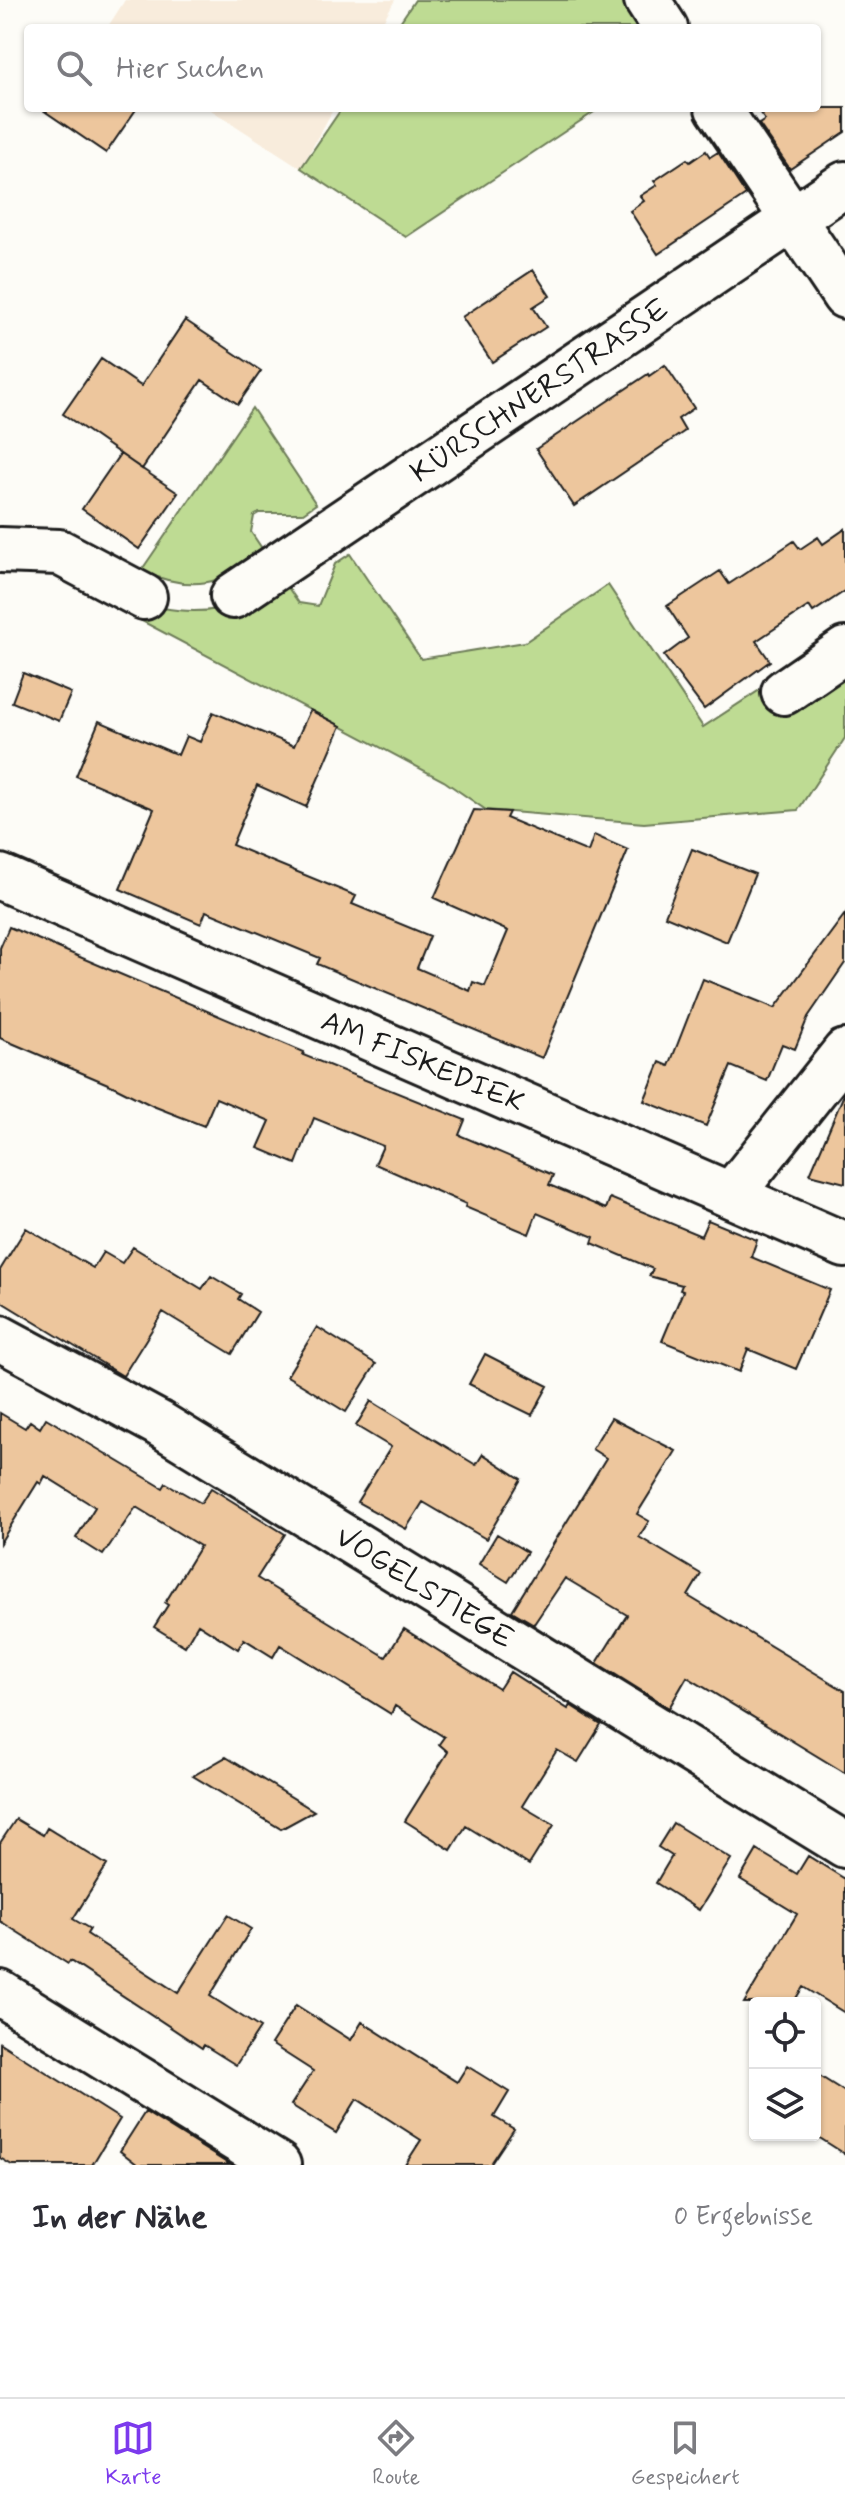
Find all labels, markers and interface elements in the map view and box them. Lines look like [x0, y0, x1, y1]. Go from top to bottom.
search box [24, 24, 821, 112]
icon: search [52, 46, 96, 90]
text: Hier suchen [116, 49, 264, 88]
street label: KÜRSCHNERSTRASSE [403, 290, 677, 492]
street label: AM FISKEDIEK [315, 1002, 530, 1123]
street label: VOGELSTIEGE [328, 1518, 521, 1659]
map controls [749, 1997, 821, 2141]
button: locate [749, 1997, 821, 2069]
button: layers [749, 2069, 821, 2141]
text: In der Nähe [32, 2195, 207, 2240]
text: 0 Ergebnisse [674, 2200, 813, 2234]
tab: Karte [105, 2416, 162, 2492]
tab: Route [372, 2416, 420, 2492]
tab: Gespeichert [631, 2416, 740, 2492]

